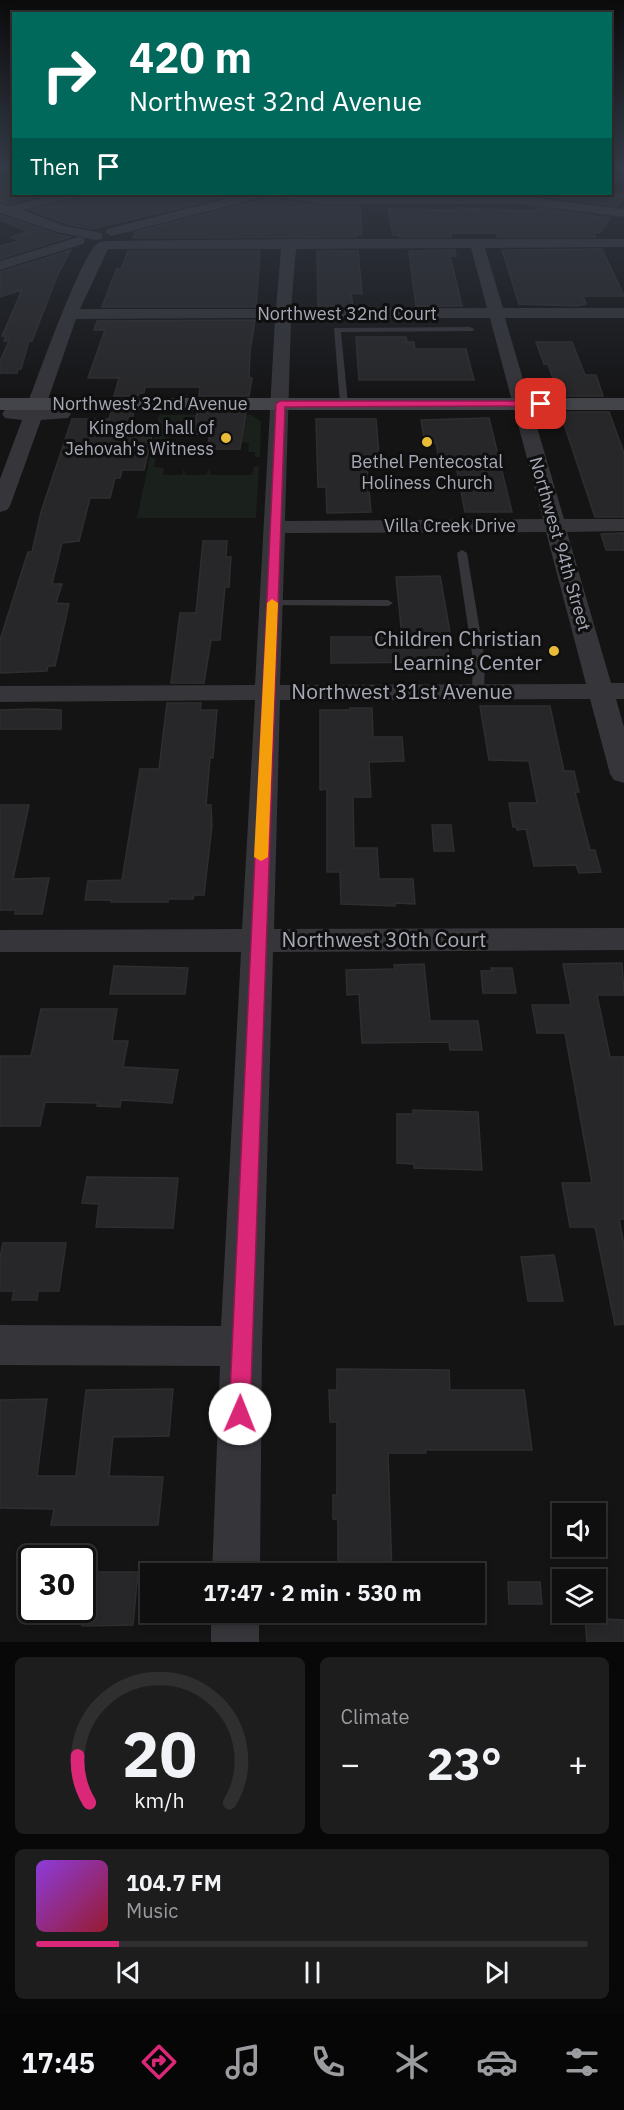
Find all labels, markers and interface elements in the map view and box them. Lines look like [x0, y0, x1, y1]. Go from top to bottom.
text: 420 m [129, 30, 252, 85]
icon: right [30, 36, 108, 114]
text: Northwest 32nd Avenue [129, 83, 422, 118]
icon: arrive [92, 150, 125, 183]
text: Then [30, 152, 80, 181]
street label: Northwest 32nd Court [257, 302, 437, 325]
pin [515, 378, 566, 429]
icon: arrive [524, 387, 557, 420]
street label: Northwest 32nd Avenue [52, 392, 248, 415]
place label: Kingdom hall of Jehovah's Witness [65, 416, 214, 460]
marker: Kingdom hall of Jehovah's Witness [219, 431, 233, 445]
marker: Bethel Pentecostal Holiness Church [420, 435, 434, 449]
place label: Bethel Pentecostal Holiness Church [351, 450, 503, 494]
street label: Northwest 94th Street [525, 454, 596, 634]
street label: Villa Creek Drive [384, 514, 516, 537]
place label: Children Christian Learning Center [374, 624, 542, 676]
marker: Children Christian Learning Center [547, 644, 561, 658]
street label: Northwest 31st Avenue [291, 677, 513, 705]
street label: Northwest 30th Court [282, 925, 486, 953]
position arrow [208, 1382, 272, 1446]
map controls [552, 1503, 606, 1623]
button: sound [552, 1503, 606, 1557]
speed limit sign: 30 [18, 1545, 96, 1623]
button: layers [552, 1569, 606, 1623]
text: 17:47 · 2 min · 530 m [203, 1578, 422, 1607]
text: Climate [341, 1703, 409, 1730]
text: 20 [122, 1713, 197, 1794]
text: 23° [427, 1734, 502, 1792]
text: − [341, 1742, 360, 1785]
text: + [568, 1742, 588, 1785]
text: km/h [135, 1786, 185, 1814]
text: 104.7 FM [126, 1868, 222, 1897]
text: Music [126, 1897, 178, 1924]
icon: previous [112, 1956, 145, 1989]
icon: pause [296, 1956, 329, 1989]
icon: next [480, 1956, 513, 1989]
icon: directions [138, 2041, 180, 2083]
icon: music [222, 2041, 264, 2083]
icon: phone [307, 2041, 349, 2083]
icon: climate [391, 2041, 433, 2083]
icon: car [476, 2041, 518, 2083]
icon: filters [561, 2041, 603, 2083]
text: 17:45 [21, 2045, 95, 2080]

